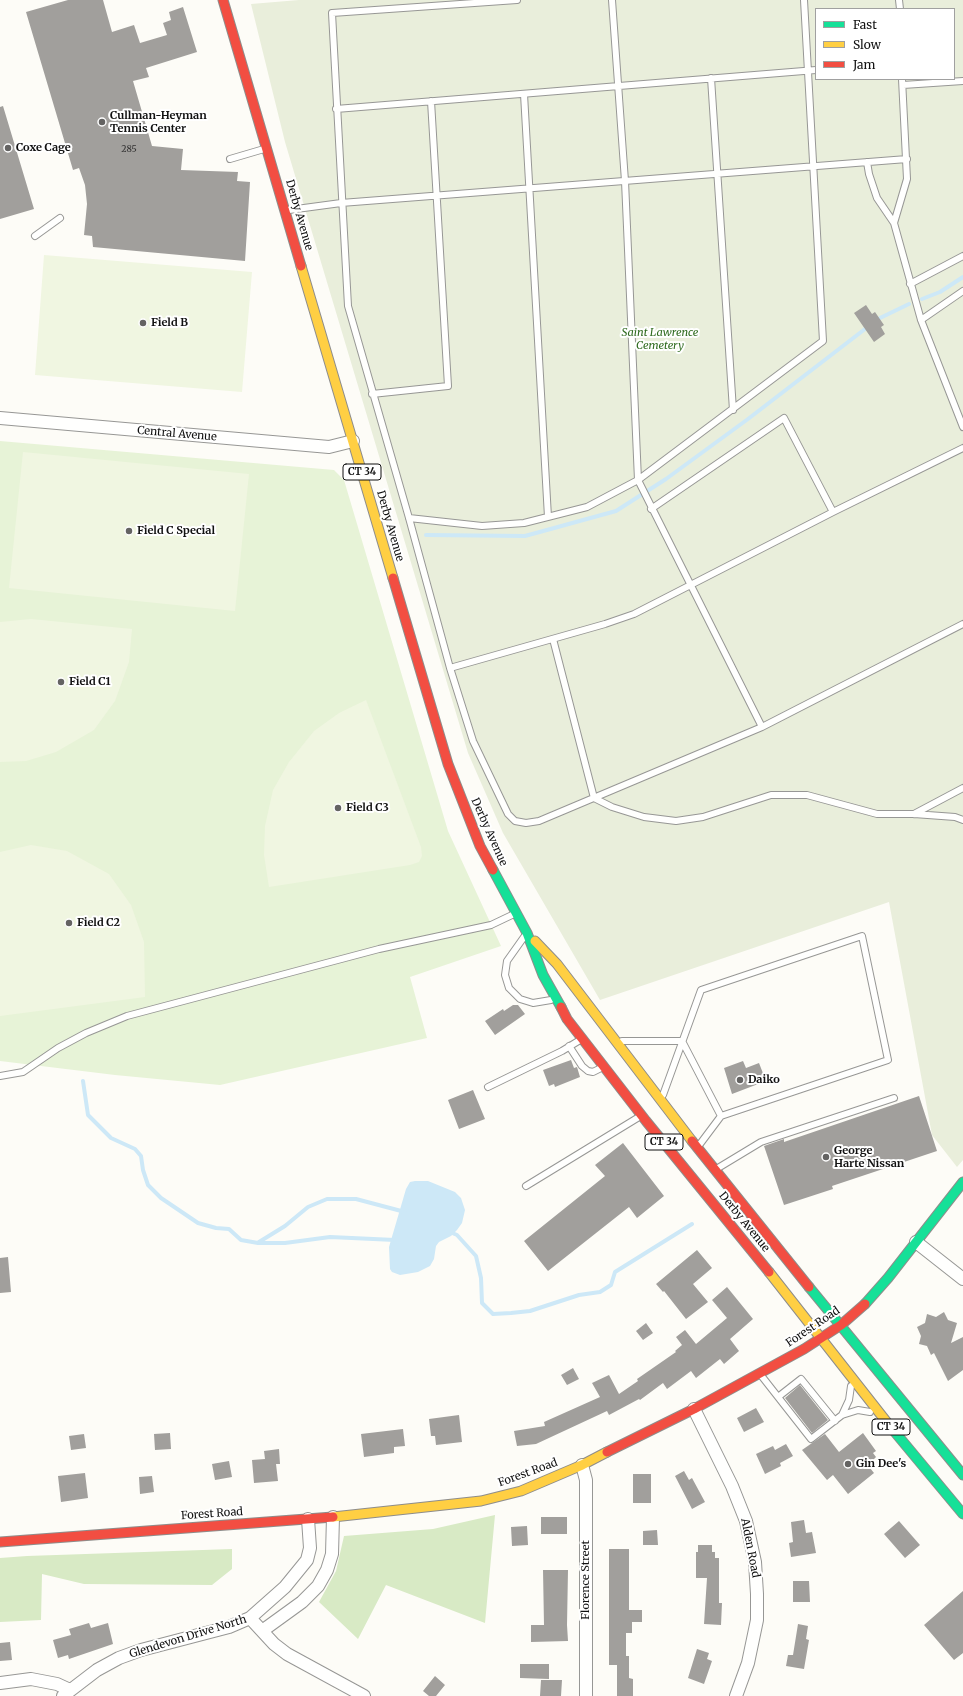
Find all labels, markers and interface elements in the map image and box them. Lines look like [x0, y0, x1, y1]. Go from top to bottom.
legend [815, 8, 955, 80]
text: Fast [853, 17, 877, 32]
text: Slow [853, 37, 881, 52]
text: Jam [853, 57, 875, 72]
place label: Cullman-Heyman Tennis Center [110, 109, 207, 135]
marker: Cullman-Heyman Tennis Center [97, 117, 107, 127]
place label: Coxe Cage [16, 141, 71, 155]
marker: Coxe Cage [3, 143, 13, 153]
house number: 285 [121, 144, 137, 154]
street label: Derby Avenue [283, 178, 315, 252]
place label: Field B [151, 316, 188, 330]
marker: Field B [138, 318, 148, 328]
park label: Saint Lawrence Cemetery [622, 326, 698, 352]
street label: Central Avenue [137, 424, 217, 444]
road number: CT 34 [343, 464, 381, 480]
street label: Derby Avenue [374, 489, 406, 563]
place label: Field C Special [137, 524, 215, 538]
marker: Field C Special [124, 526, 134, 536]
place label: Field C1 [69, 675, 111, 689]
marker: Field C1 [56, 677, 66, 687]
street label: Derby Avenue [468, 796, 510, 868]
place label: Field C3 [346, 801, 389, 815]
marker: Field C3 [333, 803, 343, 813]
place label: Field C2 [77, 916, 120, 930]
marker: Field C2 [64, 918, 74, 928]
place label: Daiko [748, 1073, 780, 1087]
marker: Daiko [735, 1075, 745, 1085]
road number: CT 34 [645, 1134, 683, 1150]
place label: George Harte Nissan [834, 1144, 904, 1170]
marker: George Harte Nissan [821, 1152, 831, 1162]
street label: Derby Avenue [716, 1189, 772, 1255]
street label: Forest Road [784, 1304, 842, 1350]
road number: CT 34 [872, 1419, 910, 1435]
street label: Forest Road [497, 1456, 559, 1490]
place label: Gin Dee's [856, 1457, 906, 1471]
marker: Gin Dee's [843, 1459, 853, 1469]
street label: Forest Road [181, 1505, 243, 1523]
street label: Alden Road [738, 1517, 762, 1579]
street label: Florence Street [579, 1540, 593, 1620]
street label: Glendevon Drive North [128, 1613, 248, 1661]

